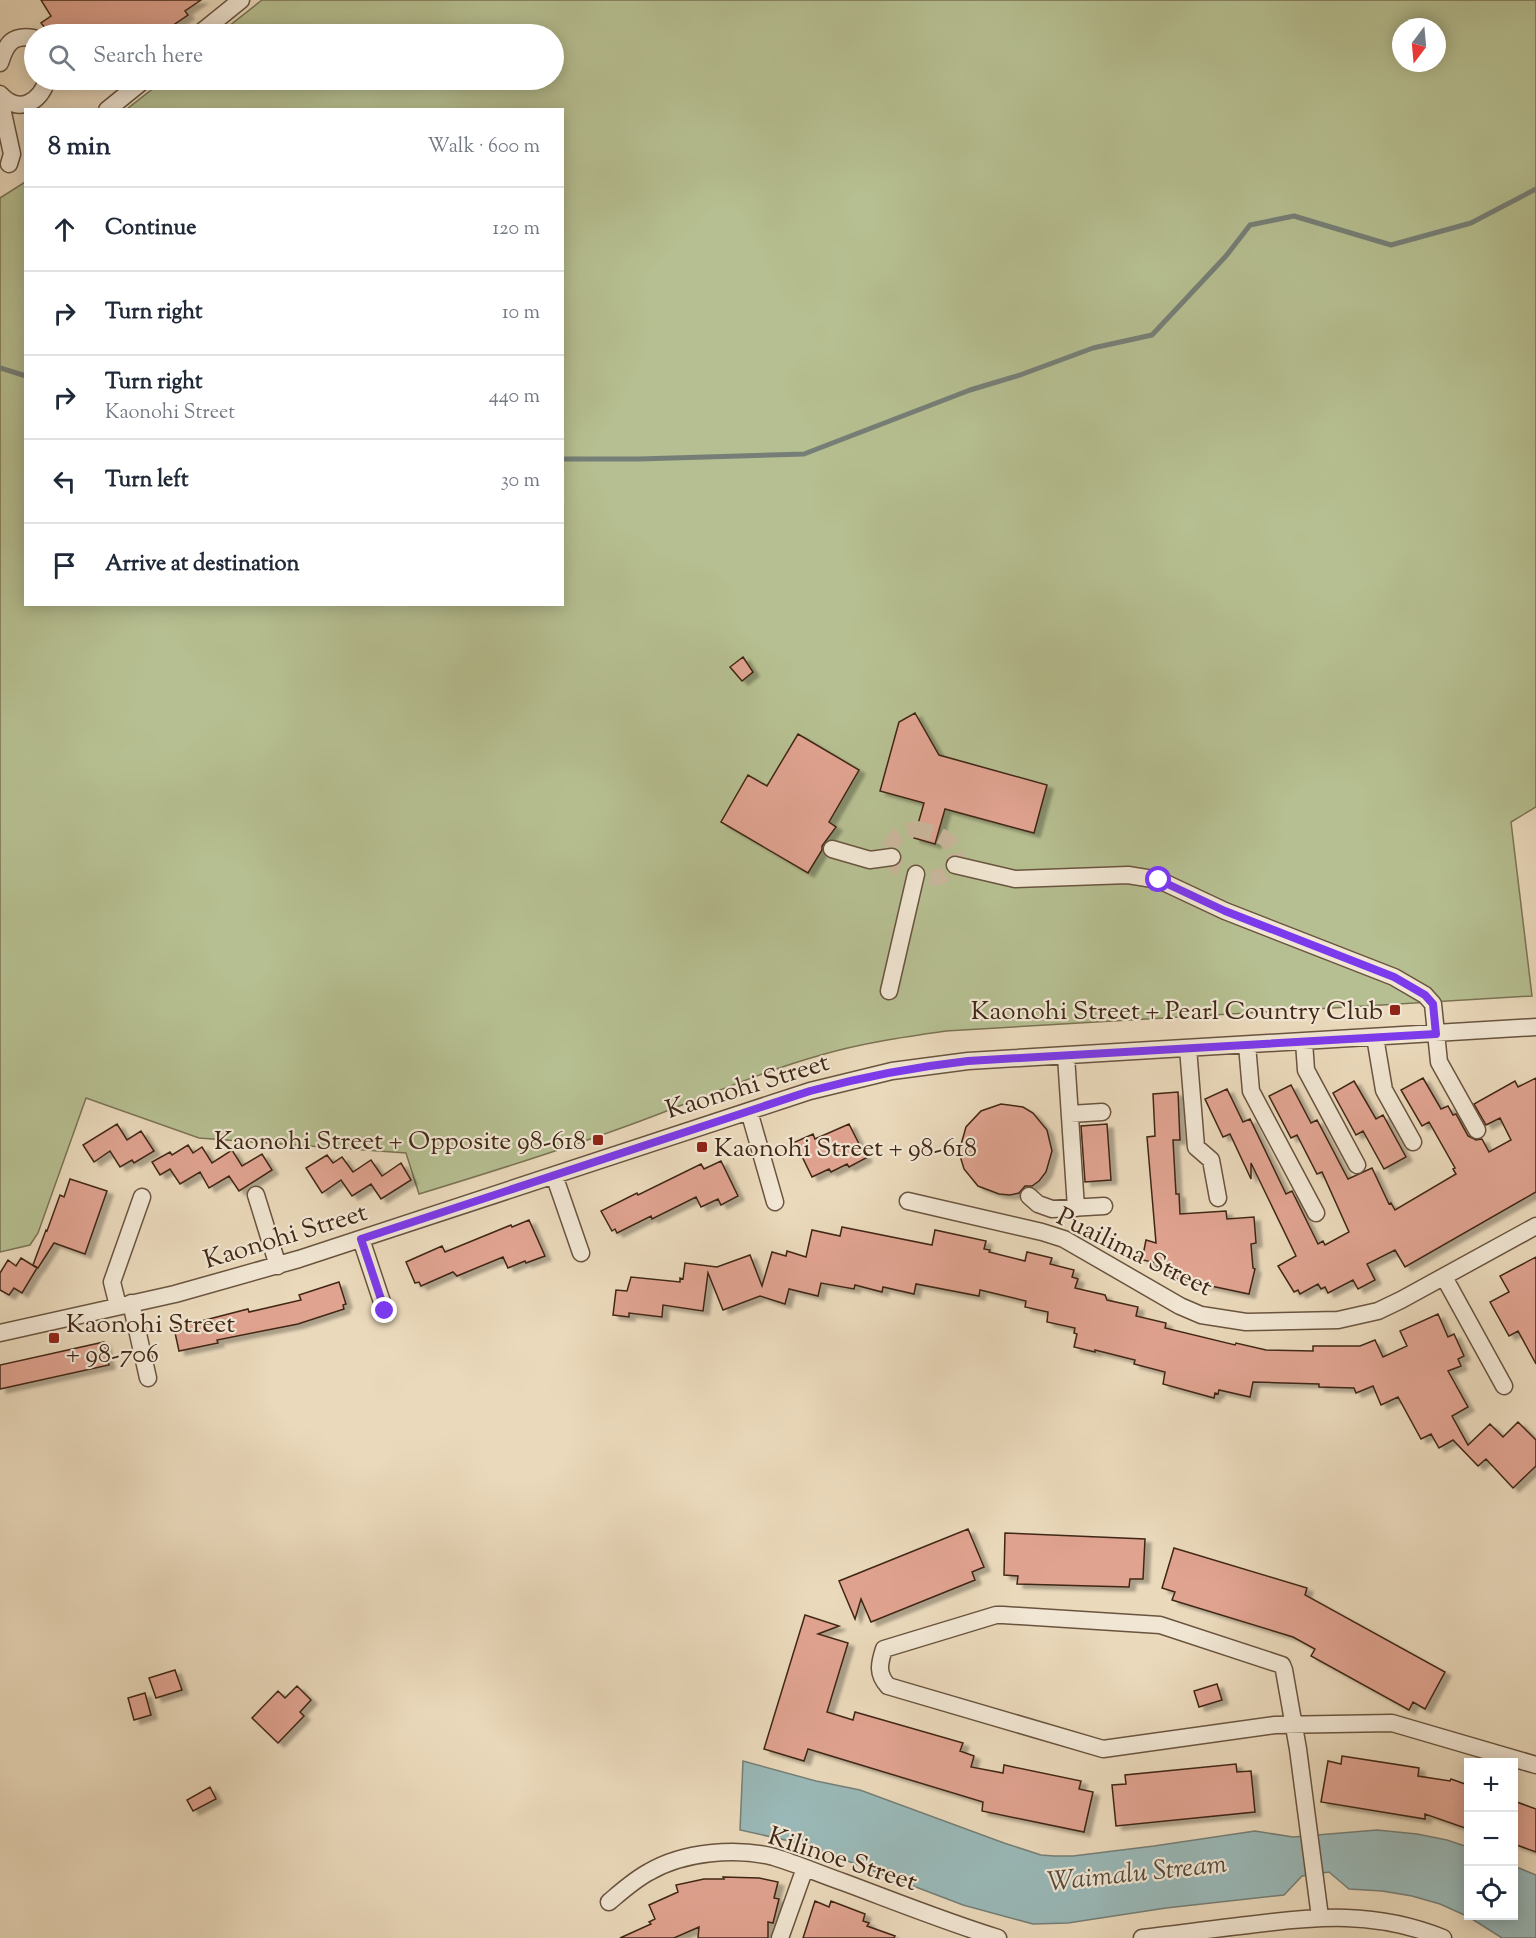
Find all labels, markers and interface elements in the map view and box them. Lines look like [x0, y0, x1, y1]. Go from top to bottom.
north arrow [1392, 18, 1446, 72]
search box [24, 24, 564, 90]
icon: search [45, 41, 78, 74]
text: Search here [93, 41, 203, 73]
text: 8 min [48, 129, 111, 166]
text: Walk · 600 m [428, 133, 540, 162]
icon: ahead [48, 213, 81, 246]
text: Continue [105, 213, 196, 245]
text: 120 m [492, 215, 540, 244]
icon: right [48, 297, 81, 330]
text: Turn right [105, 297, 202, 329]
text: 10 m [502, 299, 540, 328]
text: Turn right [105, 367, 202, 399]
icon: right [48, 381, 81, 414]
text: 440 m [489, 383, 540, 412]
text: Kaonohi Street [105, 399, 235, 428]
icon: left [48, 465, 81, 498]
text: Turn left [105, 465, 188, 497]
text: 30 m [501, 467, 540, 496]
icon: arrive [48, 549, 81, 582]
text: Arrive at destination [105, 549, 300, 581]
route start [1145, 866, 1171, 892]
place label: Kaonohi Street + Pearl Country Club [971, 994, 1383, 1031]
marker: Kaonohi Street + Pearl Country Club [1388, 1003, 1402, 1017]
street label: Kaonohi Street [661, 1045, 834, 1130]
place label: Kaonohi Street + Opposite 98-618 [214, 1124, 586, 1161]
place label: Kaonohi Street + 98-618 [714, 1131, 977, 1168]
marker: Kaonohi Street + Opposite 98-618 [591, 1133, 605, 1147]
marker: Kaonohi Street + 98-618 [695, 1140, 709, 1154]
street label: Kaonohi Street [199, 1195, 372, 1280]
street label: Puailima Street [1050, 1199, 1218, 1307]
route end [371, 1297, 397, 1323]
place label: Kaonohi Street + 98-706 [66, 1307, 235, 1374]
marker: Kaonohi Street + 98-706 [47, 1331, 61, 1345]
map controls [1464, 1758, 1518, 1920]
button: + [1464, 1758, 1518, 1812]
button: − [1464, 1812, 1518, 1866]
street label: Kilinoe Street [763, 1819, 922, 1902]
water label: Waimalu Stream [1045, 1846, 1230, 1903]
button: locate [1464, 1866, 1518, 1920]

